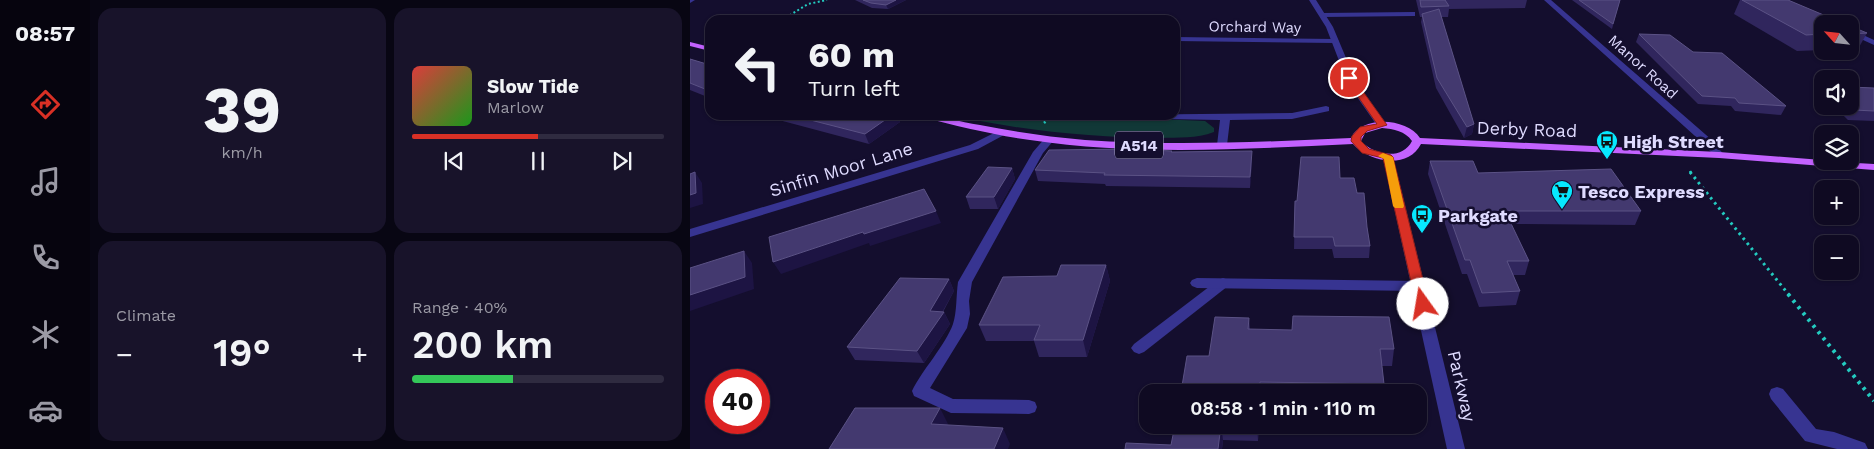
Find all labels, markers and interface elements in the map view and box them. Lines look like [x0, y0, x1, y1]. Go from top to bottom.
north arrow [1814, 15, 1859, 60]
map controls [1814, 15, 1859, 280]
street label: Orchard Way [1208, 17, 1302, 37]
text: 08:57 [15, 21, 75, 46]
street label: Manor Road [1605, 31, 1681, 103]
text: 60 m [808, 34, 895, 76]
icon: left [725, 35, 790, 100]
pin [1328, 57, 1370, 99]
icon: arrive [1335, 64, 1363, 92]
button: sound [1814, 70, 1859, 115]
text: 39 [203, 72, 281, 148]
text: Slow Tide [487, 75, 579, 98]
text: Turn left [808, 76, 900, 101]
icon: directions [28, 87, 63, 122]
text: Marlow [487, 98, 544, 117]
street label: Derby Road [1476, 117, 1578, 141]
button: layers [1814, 125, 1859, 170]
bus stop icon: High Street [1595, 129, 1619, 160]
place label: High Street [1623, 131, 1724, 152]
road number: A514 [1115, 132, 1163, 158]
street label: Sinfin Moor Lane [767, 137, 915, 201]
text: km/h [221, 143, 263, 162]
icon: previous [440, 147, 468, 175]
icon: pause [524, 147, 552, 175]
icon: next [608, 147, 636, 175]
icon: music [28, 164, 63, 199]
supermarket icon: Tesco Express [1550, 179, 1574, 210]
button: + [1814, 180, 1859, 225]
place label: Tesco Express [1578, 181, 1705, 202]
bus stop icon: Parkgate [1410, 203, 1434, 234]
place label: Parkgate [1438, 205, 1518, 226]
button: − [1814, 235, 1859, 280]
icon: phone [28, 240, 63, 275]
position arrow [1396, 277, 1448, 329]
text: Range · 40% [412, 298, 507, 317]
text: Climate [116, 306, 176, 325]
icon: climate [28, 317, 63, 352]
text: 200 km [412, 323, 553, 367]
text: 19° [213, 331, 271, 375]
text: − [116, 338, 133, 371]
text: + [351, 338, 368, 371]
street label: Parkway [1444, 348, 1481, 424]
speed limit sign: 40 [705, 369, 770, 434]
icon: car [28, 393, 63, 428]
text: 08:58 · 1 min · 110 m [1190, 397, 1376, 420]

